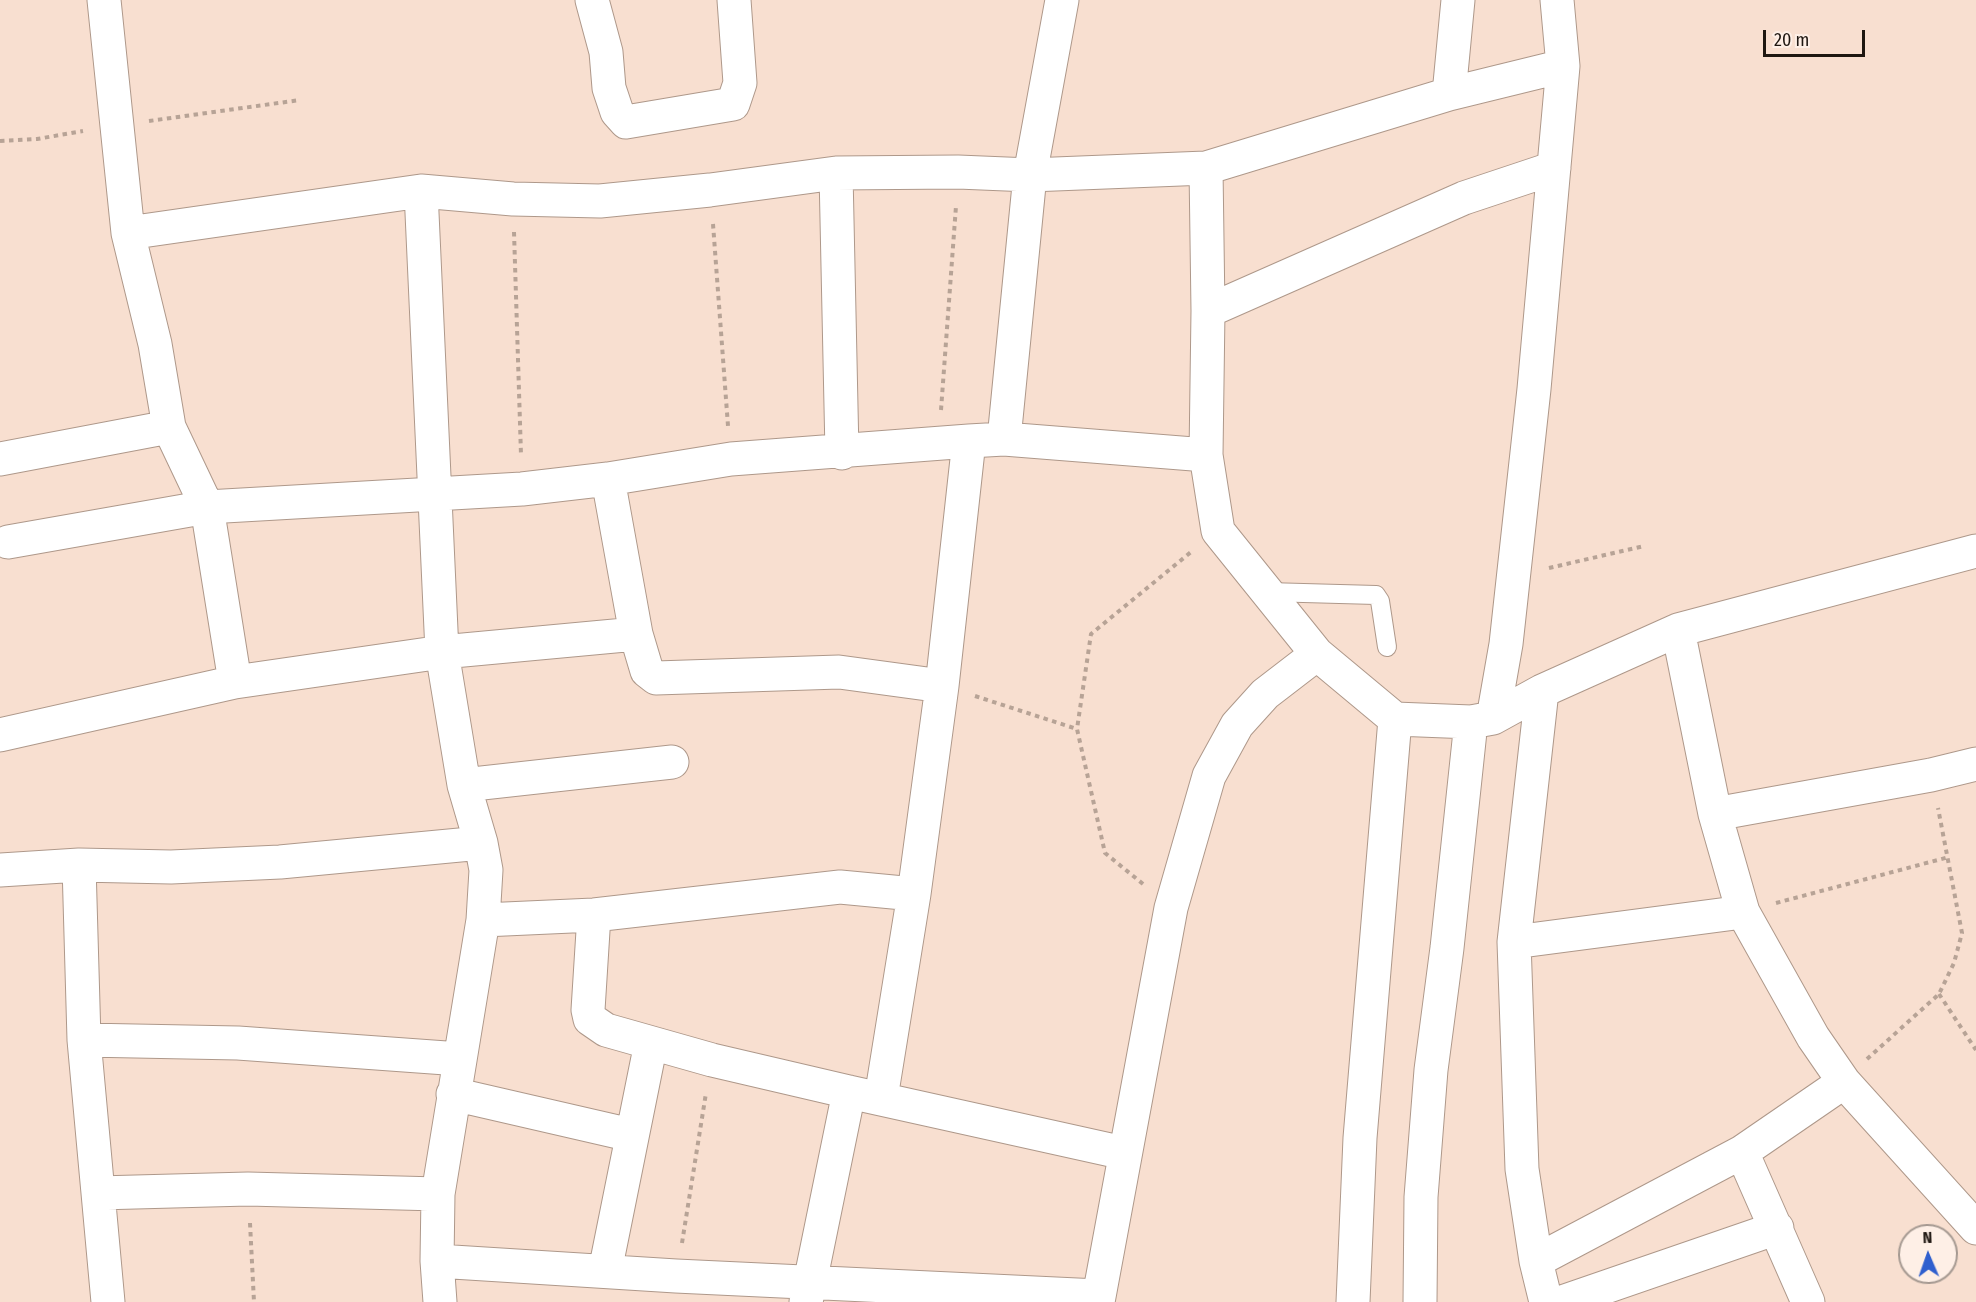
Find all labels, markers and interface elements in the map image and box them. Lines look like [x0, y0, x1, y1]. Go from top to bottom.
scale bar [1766, 18, 1868, 56]
text: 20 m [1774, 29, 1809, 51]
north arrow [1898, 1224, 1958, 1284]
text: N [1922, 1228, 1933, 1247]

